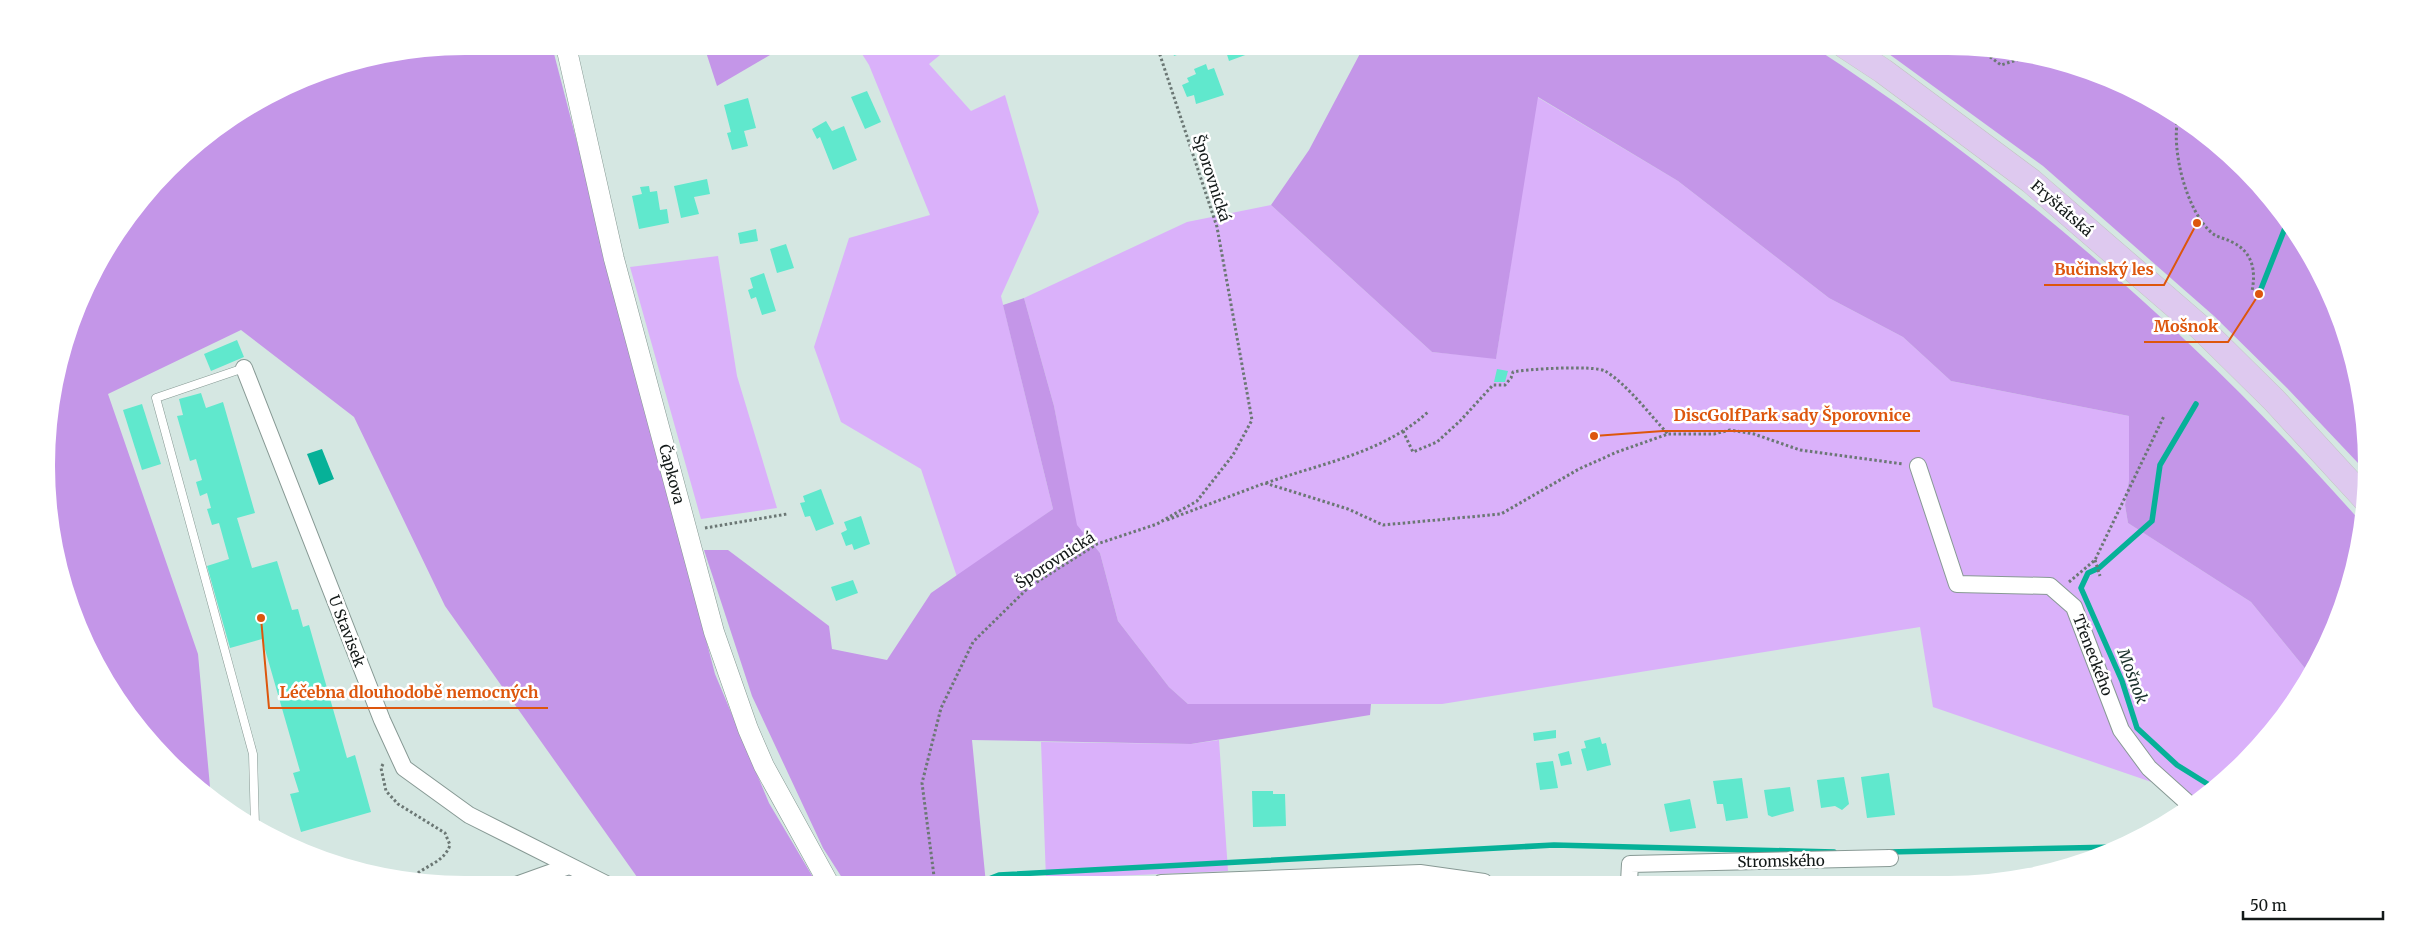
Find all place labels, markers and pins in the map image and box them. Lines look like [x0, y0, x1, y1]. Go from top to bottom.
callout: Bučinský les [2044, 254, 2164, 285]
callout: Mošnok [2144, 311, 2228, 342]
callout: DiscGolfPark sady Šporovnice [1663, 400, 1920, 431]
callout: Léčebna dlouhodobě nemocných [269, 677, 548, 708]

